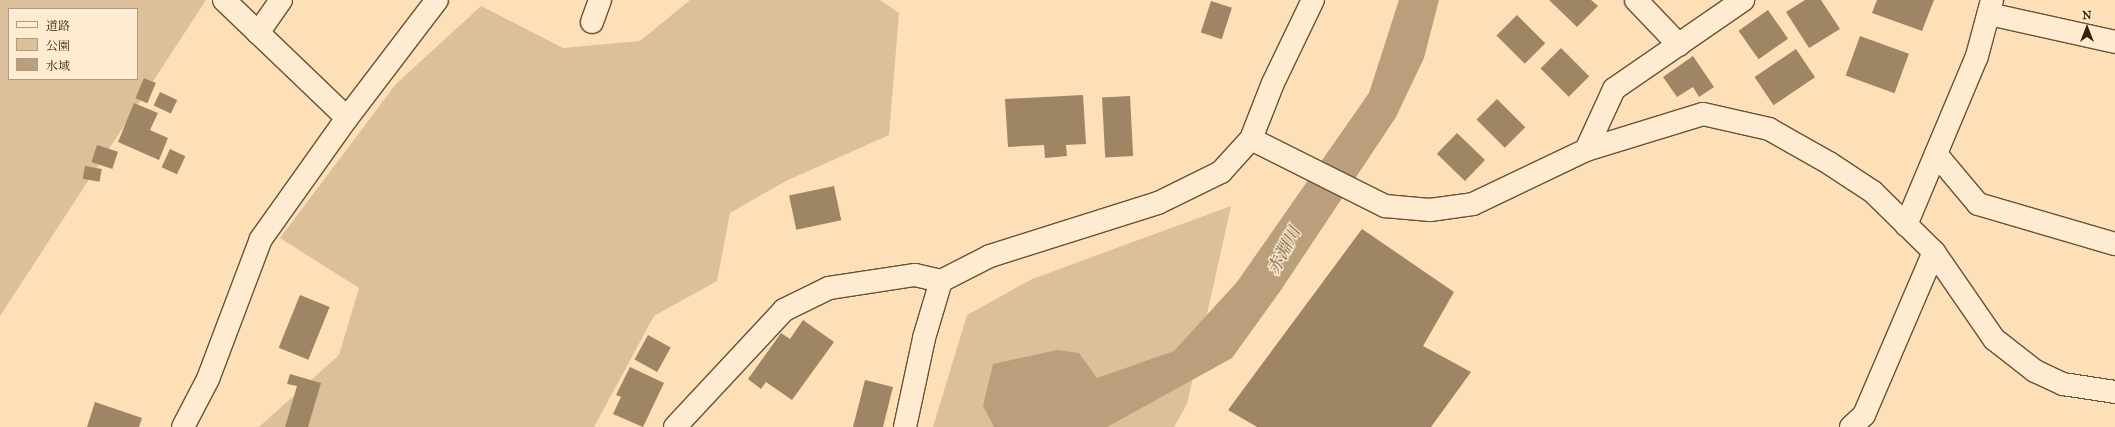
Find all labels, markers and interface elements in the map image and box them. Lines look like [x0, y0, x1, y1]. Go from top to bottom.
legend [8, 8, 138, 80]
north arrow [2067, 8, 2107, 48]
text: N [2082, 9, 2092, 22]
text: 道路 [46, 19, 70, 33]
text: 公園 [46, 39, 70, 53]
text: 水域 [46, 59, 70, 73]
water label: 赤淵川 [1263, 224, 1305, 278]

